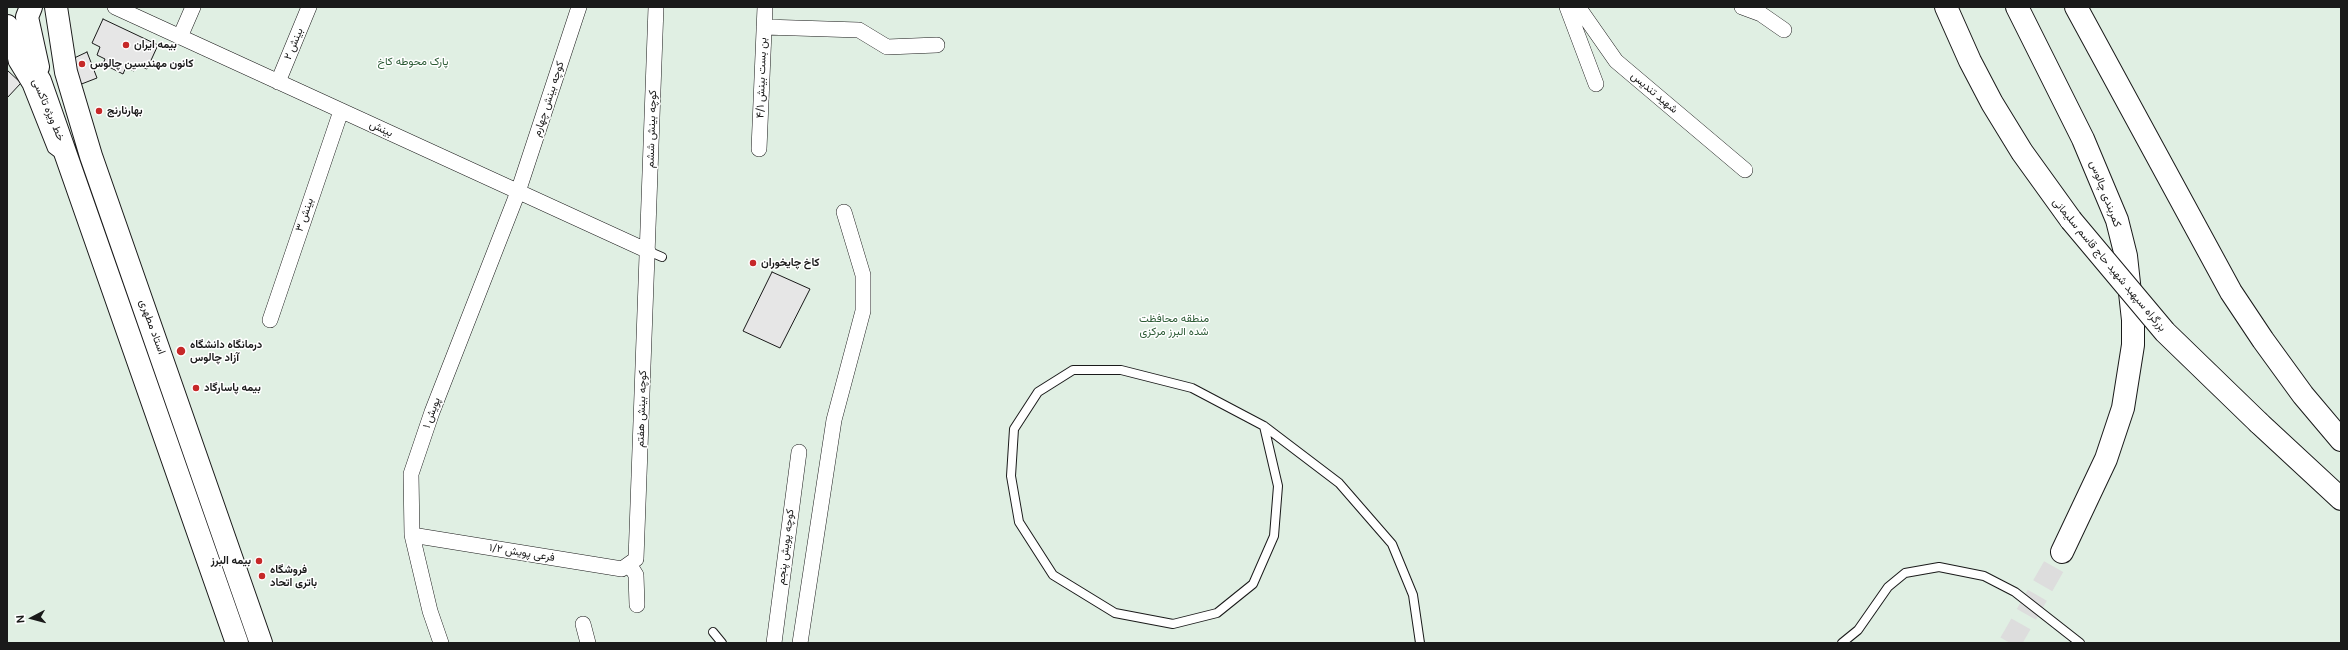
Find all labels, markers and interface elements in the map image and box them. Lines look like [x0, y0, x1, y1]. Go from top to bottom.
street label: بینش ۲ [281, 26, 307, 62]
street label: بن بست بینش ۴/۱ [754, 37, 770, 119]
place label: بیمه ایران [134, 38, 177, 52]
marker: بیمه ایران [121, 40, 131, 50]
park label: پارک محوطه کاخ [378, 55, 448, 69]
place label: کانون مهندسین چالوس [90, 57, 193, 71]
marker: کانون مهندسین چالوس [77, 59, 87, 69]
street label: کوچه بینش چهارم [531, 60, 567, 138]
street label: شهید تندیس [1628, 70, 1680, 116]
street label: خط ویژه تاکسی [29, 77, 67, 143]
street label: کوچه بینش ششم [644, 90, 660, 168]
place label: بهارنارنج [107, 104, 143, 118]
marker: بهارنارنج [94, 106, 104, 116]
street label: بینش [367, 118, 395, 140]
street label: کمربندی چالوس [2086, 159, 2124, 229]
street label: بینش ۳ [293, 196, 317, 234]
street label: بزرگراه سپهبد شهید حاج قاسم سلیمانی [2049, 196, 2169, 334]
place label: کاخ چایخوران [761, 256, 819, 270]
marker: کاخ چایخوران [748, 258, 758, 268]
street label: استاد مطهری [136, 298, 168, 356]
park label: منطقه محافظت شده البرز مرکزی [1139, 312, 1209, 338]
place label: درمانگاه دانشگاه آزاد چالوس [190, 338, 262, 364]
marker: درمانگاه دانشگاه آزاد چالوس [175, 345, 187, 357]
street label: کوچه بینش هفتم [634, 370, 650, 448]
place label: بیمه پاسارگاد [204, 381, 261, 395]
marker: بیمه پاسارگاد [191, 383, 201, 393]
street label: پویش ۱ [420, 396, 444, 430]
street label: کوچه پویش پنجم [775, 508, 797, 586]
street label: فرعی پویش ۱/۲ [488, 541, 556, 565]
place label: بیمه البرز [211, 554, 251, 568]
marker: بیمه البرز [254, 556, 264, 566]
place label: فروشگاه باتری اتحاد [270, 563, 317, 589]
marker: فروشگاه باتری اتحاد [257, 571, 267, 581]
north arrow [12, 598, 52, 638]
text: N [13, 615, 27, 624]

